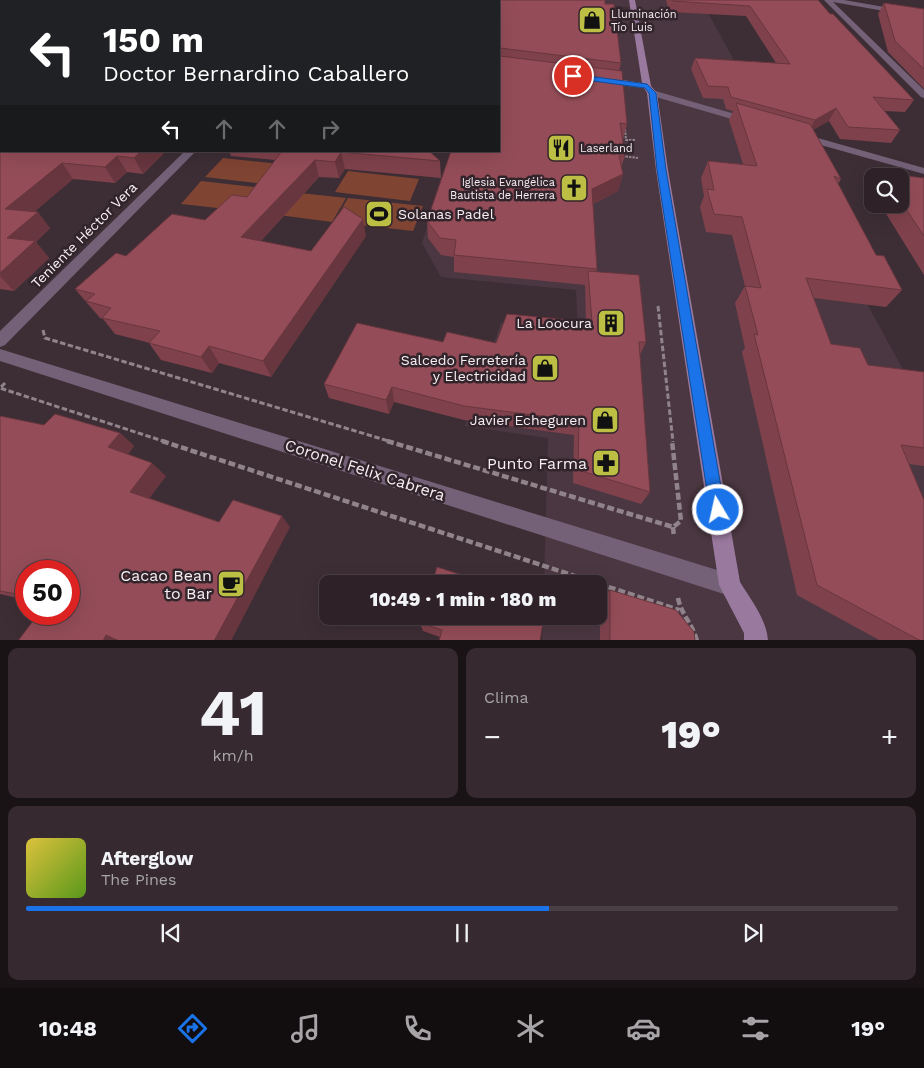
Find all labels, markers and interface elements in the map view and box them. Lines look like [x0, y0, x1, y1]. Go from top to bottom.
shop icon: Lluminación Tío Luis [577, 5, 607, 35]
place label: Lluminación Tío Luis [611, 8, 677, 34]
text: 150 m [103, 19, 204, 61]
icon: left [20, 20, 85, 85]
pin [552, 55, 594, 97]
text: Doctor Bernardino Caballero [103, 61, 409, 86]
icon: arrive [559, 62, 587, 90]
icon: left [157, 115, 185, 143]
icon: ahead [210, 115, 238, 143]
icon: ahead [263, 115, 291, 143]
icon: right [316, 115, 344, 143]
restaurant icon: Laserland [546, 133, 576, 163]
place label: Laserland [580, 142, 633, 155]
map controls [864, 168, 909, 213]
button: search [864, 168, 909, 213]
church icon: Iglesia Evangélica Bautista de Herrera [559, 173, 589, 203]
place label: Iglesia Evangélica Bautista de Herrera [450, 176, 555, 202]
street label: Teniente Héctor Vera [28, 179, 140, 291]
sports icon: Solanas Padel [364, 199, 394, 229]
place label: Solanas Padel [398, 206, 495, 222]
building icon: La Loocura [596, 308, 626, 338]
place label: La Loocura [516, 315, 592, 331]
place label: Salcedo Ferretería y Electricidad [401, 352, 526, 384]
shop icon: Salcedo Ferretería y Electricidad [530, 353, 560, 383]
shop icon: Javier Echeguren [590, 405, 620, 435]
place label: Javier Echeguren [470, 412, 586, 428]
street label: Coronel Felix Cabrera [283, 435, 447, 505]
pharmacy icon: Punto Farma [591, 448, 621, 478]
place label: Punto Farma [487, 454, 587, 473]
position arrow [691, 483, 743, 535]
speed limit sign: 50 [15, 560, 80, 625]
place label: Cacao Bean to Bar [120, 566, 212, 603]
cafe icon: Cacao Bean to Bar [216, 569, 246, 599]
text: 10:49 · 1 min · 180 m [370, 588, 556, 611]
text: 41 [199, 675, 267, 751]
text: Clima [484, 688, 528, 707]
text: 19° [661, 713, 721, 757]
text: − [484, 720, 501, 753]
text: + [881, 720, 898, 753]
text: km/h [212, 746, 254, 765]
text: Afterglow [101, 847, 193, 870]
text: The Pines [101, 870, 177, 889]
icon: previous [157, 919, 185, 947]
icon: pause [448, 919, 476, 947]
icon: next [739, 919, 767, 947]
icon: directions [175, 1011, 210, 1046]
icon: music [288, 1011, 323, 1046]
icon: phone [400, 1011, 435, 1046]
icon: climate [513, 1011, 548, 1046]
icon: car [626, 1011, 661, 1046]
icon: filters [738, 1011, 773, 1046]
text: 10:48 [39, 1016, 97, 1041]
text: 19° [851, 1016, 885, 1041]

